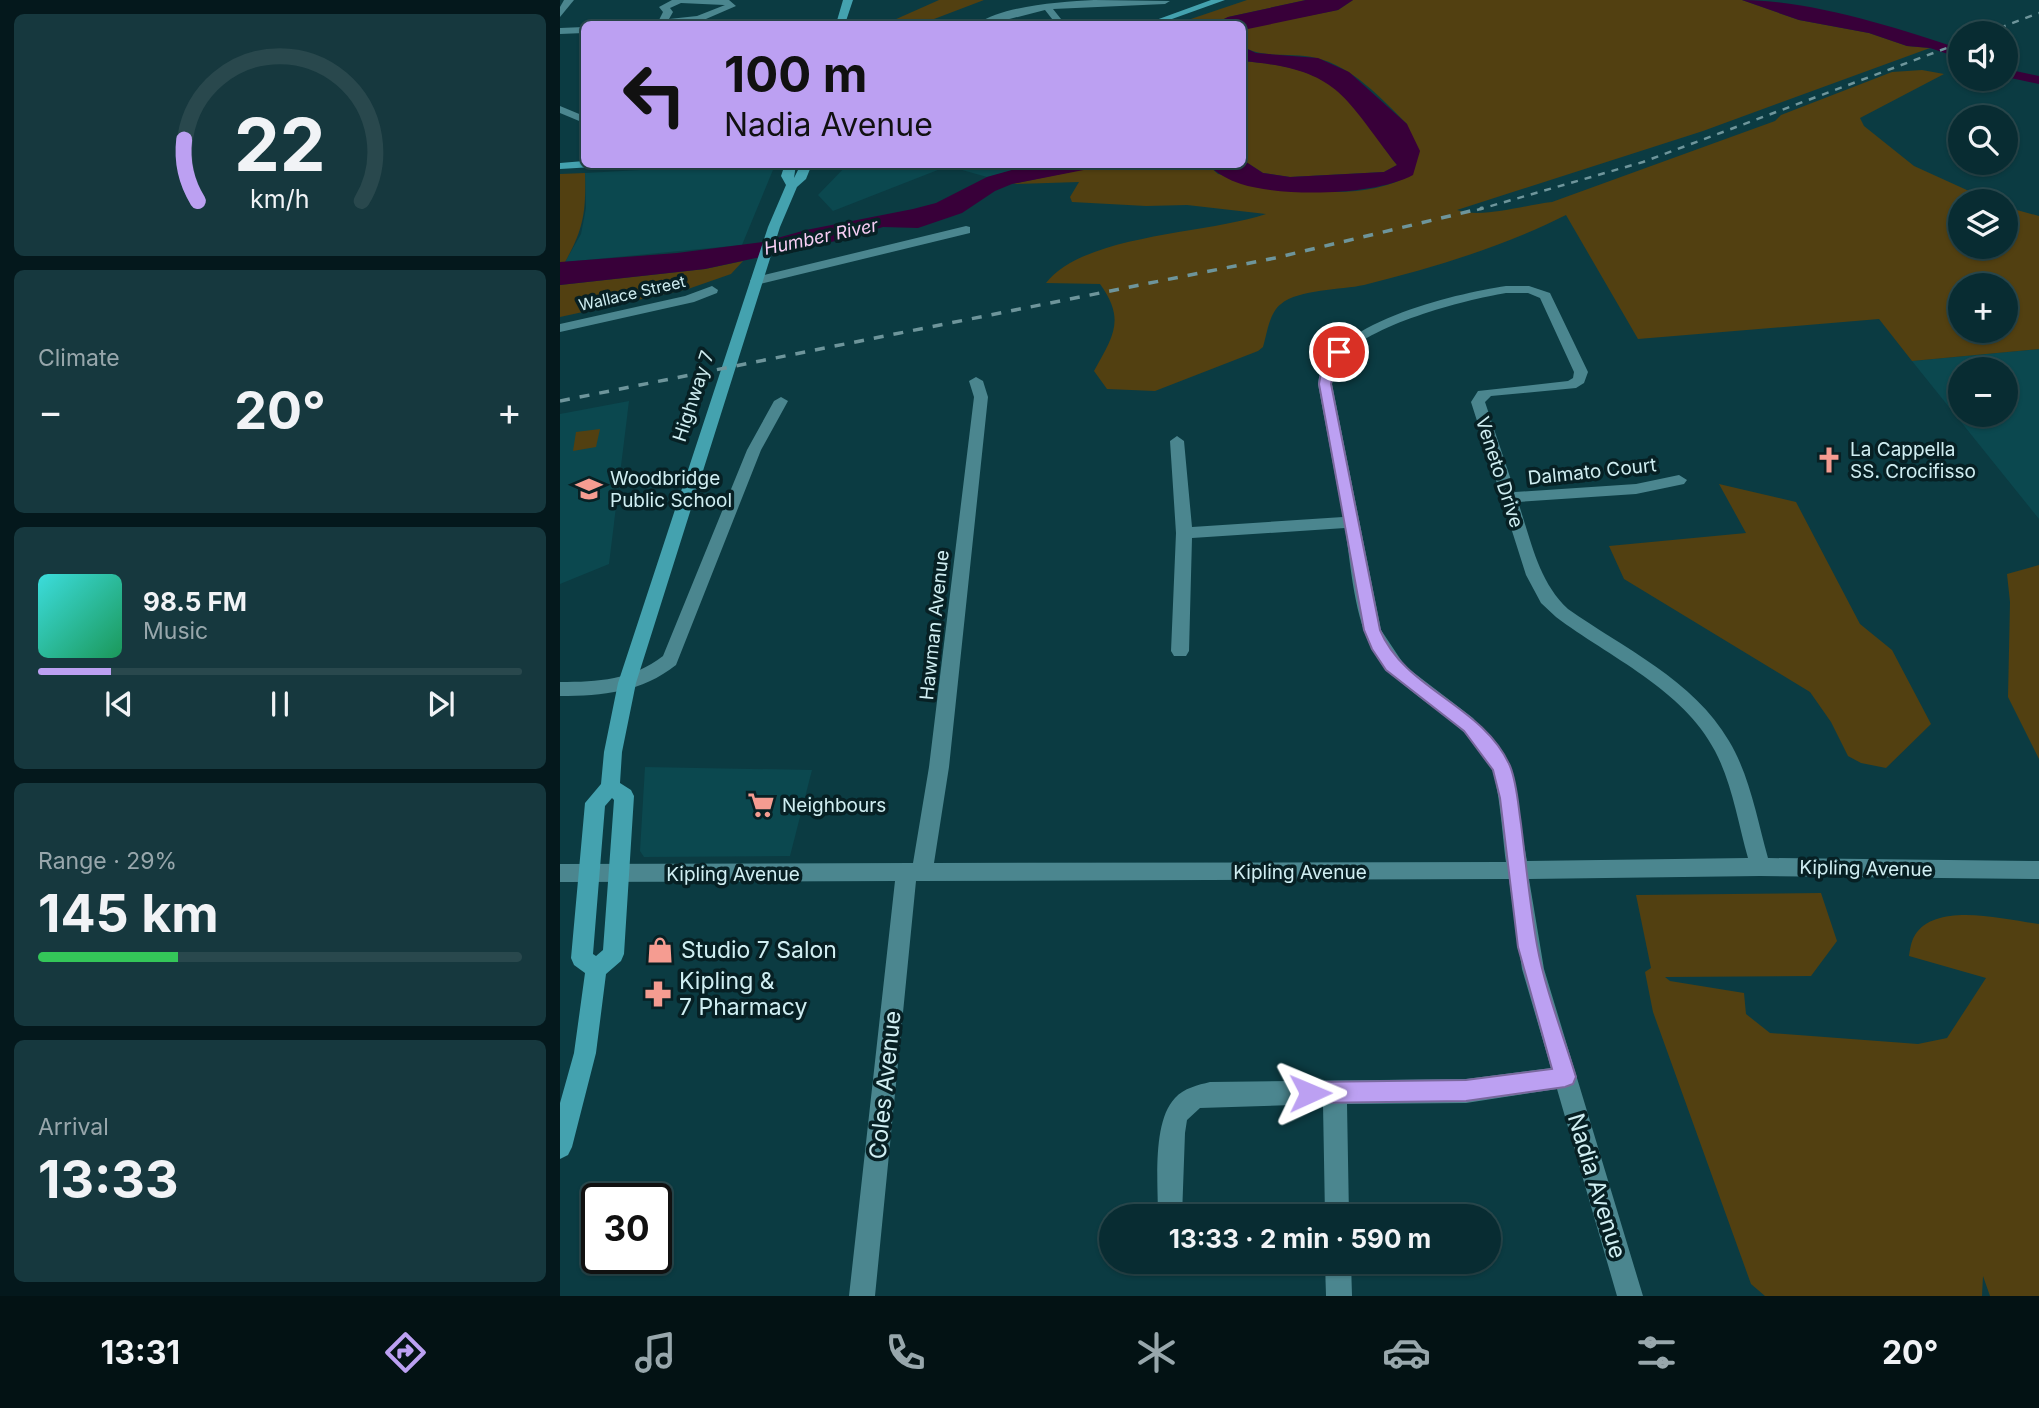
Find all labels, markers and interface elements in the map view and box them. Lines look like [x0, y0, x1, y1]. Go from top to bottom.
map controls [1948, 21, 2018, 427]
button: sound [1948, 21, 2018, 91]
text: 100 m [724, 45, 868, 104]
icon: left [609, 49, 700, 140]
text: 22 [234, 101, 326, 190]
text: Nadia Avenue [724, 105, 933, 144]
button: search [1948, 105, 2018, 175]
text: km/h [250, 184, 310, 214]
button: layers [1948, 189, 2018, 259]
water label: Humber River [762, 214, 881, 259]
street label: Wallace Street [577, 271, 687, 315]
button: + [1948, 273, 2018, 343]
pin [1309, 322, 1369, 382]
icon: arrive [1320, 333, 1358, 371]
text: Climate [38, 344, 120, 372]
street label: Highway 7 [668, 348, 719, 445]
button: − [1948, 357, 2018, 427]
text: 20° [234, 379, 326, 442]
text: − [38, 388, 63, 434]
text: + [497, 388, 522, 434]
street label: Veneto Drive [1471, 414, 1528, 531]
place label: La Cappella SS. Crocifisso [1850, 438, 1976, 483]
church icon: La Cappella SS. Crocifisso [1814, 445, 1844, 475]
street label: Dalmato Court [1527, 453, 1658, 490]
place label: Woodbridge Public School [610, 467, 732, 512]
school or university icon: Woodbridge Public School [574, 474, 604, 504]
street label: Hawman Avenue [915, 549, 954, 701]
text: 98.5 FM [143, 586, 247, 617]
text: Music [143, 617, 208, 645]
icon: previous [100, 685, 138, 723]
icon: pause [261, 685, 299, 723]
icon: next [422, 685, 460, 723]
supermarket icon: Neighbours [746, 790, 776, 820]
place label: Neighbours [782, 794, 886, 817]
text: Range · 29% [38, 847, 177, 875]
street label: Kipling Avenue [1799, 856, 1933, 881]
street label: Kipling Avenue [1233, 861, 1367, 884]
street label: Kipling Avenue [666, 863, 800, 886]
text: 145 km [38, 882, 219, 945]
shop icon: Studio 7 Salon [645, 935, 675, 965]
place label: Studio 7 Salon [681, 936, 837, 964]
place label: Kipling & 7 Pharmacy [679, 967, 807, 1021]
pharmacy icon: Kipling & 7 Pharmacy [643, 979, 673, 1009]
street label: Coles Avenue [863, 1009, 907, 1161]
position arrow [1273, 1056, 1347, 1130]
street label: Nadia Avenue [1562, 1110, 1632, 1262]
text: Arrival [38, 1113, 109, 1141]
text: 13:33 [38, 1148, 179, 1211]
speed limit sign: 30 [581, 1183, 672, 1274]
text: 13:33 · 2 min · 590 m [1169, 1223, 1431, 1254]
icon: directions [381, 1328, 430, 1377]
icon: music [631, 1328, 680, 1377]
icon: phone [881, 1328, 930, 1377]
icon: climate [1132, 1328, 1181, 1377]
icon: car [1382, 1328, 1431, 1377]
icon: filters [1632, 1328, 1681, 1377]
text: 13:31 [101, 1333, 180, 1372]
text: 20° [1882, 1333, 1938, 1372]

